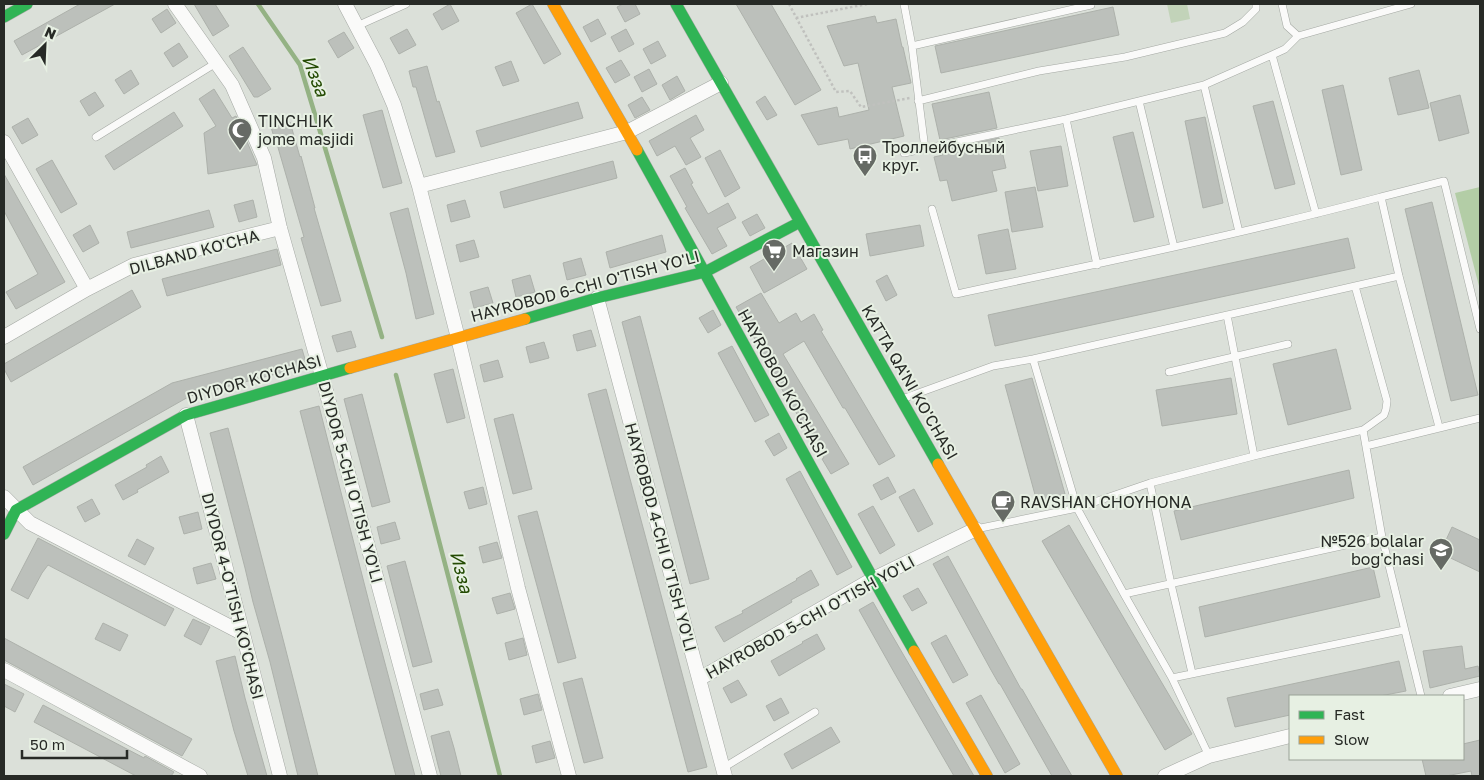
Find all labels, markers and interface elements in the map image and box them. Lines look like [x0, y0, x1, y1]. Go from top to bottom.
north arrow [20, 20, 70, 70]
text: N [42, 23, 59, 43]
water label: Изза [298, 52, 334, 100]
place label: TINCHLIK jome masjidi [257, 111, 354, 149]
mosque icon: TINCHLIK jome masjidi [227, 117, 253, 151]
place label: Троллейбусный круг. [882, 137, 1005, 175]
bus stop icon: Троллейбусный круг. [852, 143, 878, 177]
street label: DILBAND KO'CHA [127, 225, 261, 279]
supermarket icon: Магазин [761, 238, 787, 272]
place label: Магазин [792, 241, 859, 261]
street label: HAYROBOD 6-CHI O'TISH YO'LI [468, 246, 702, 326]
street label: KATTA QA'NI KO'CHASI [857, 301, 963, 463]
street label: HAYROBOD KO'CHASI [734, 305, 832, 461]
street label: DIYDOR KO'CHASI [184, 350, 324, 408]
street label: DIYDOR 5-CHI O'TISH YO'LI [314, 379, 388, 585]
street label: HAYROBOD 4-CHI O'TISH YO'LI [621, 420, 701, 654]
cafe icon: RAVSHAN CHOYHONA [990, 489, 1016, 523]
street label: DIYDOR 4-O'TISH KO'CHASI [198, 491, 268, 701]
place label: RAVSHAN CHOYHONA [1020, 492, 1192, 512]
place label: №526 bolalar bog'chasi [1320, 531, 1424, 569]
school or university icon: №526 bolalar bog'chasi [1428, 537, 1454, 571]
water label: Изза [446, 548, 478, 596]
street label: HAYROBOD 5-CHI O'TISH YO'LI [702, 551, 918, 683]
legend [1289, 695, 1464, 760]
text: Fast [1334, 705, 1365, 723]
scale bar [22, 728, 128, 760]
text: Slow [1334, 730, 1369, 748]
text: 50 m [30, 735, 65, 753]

